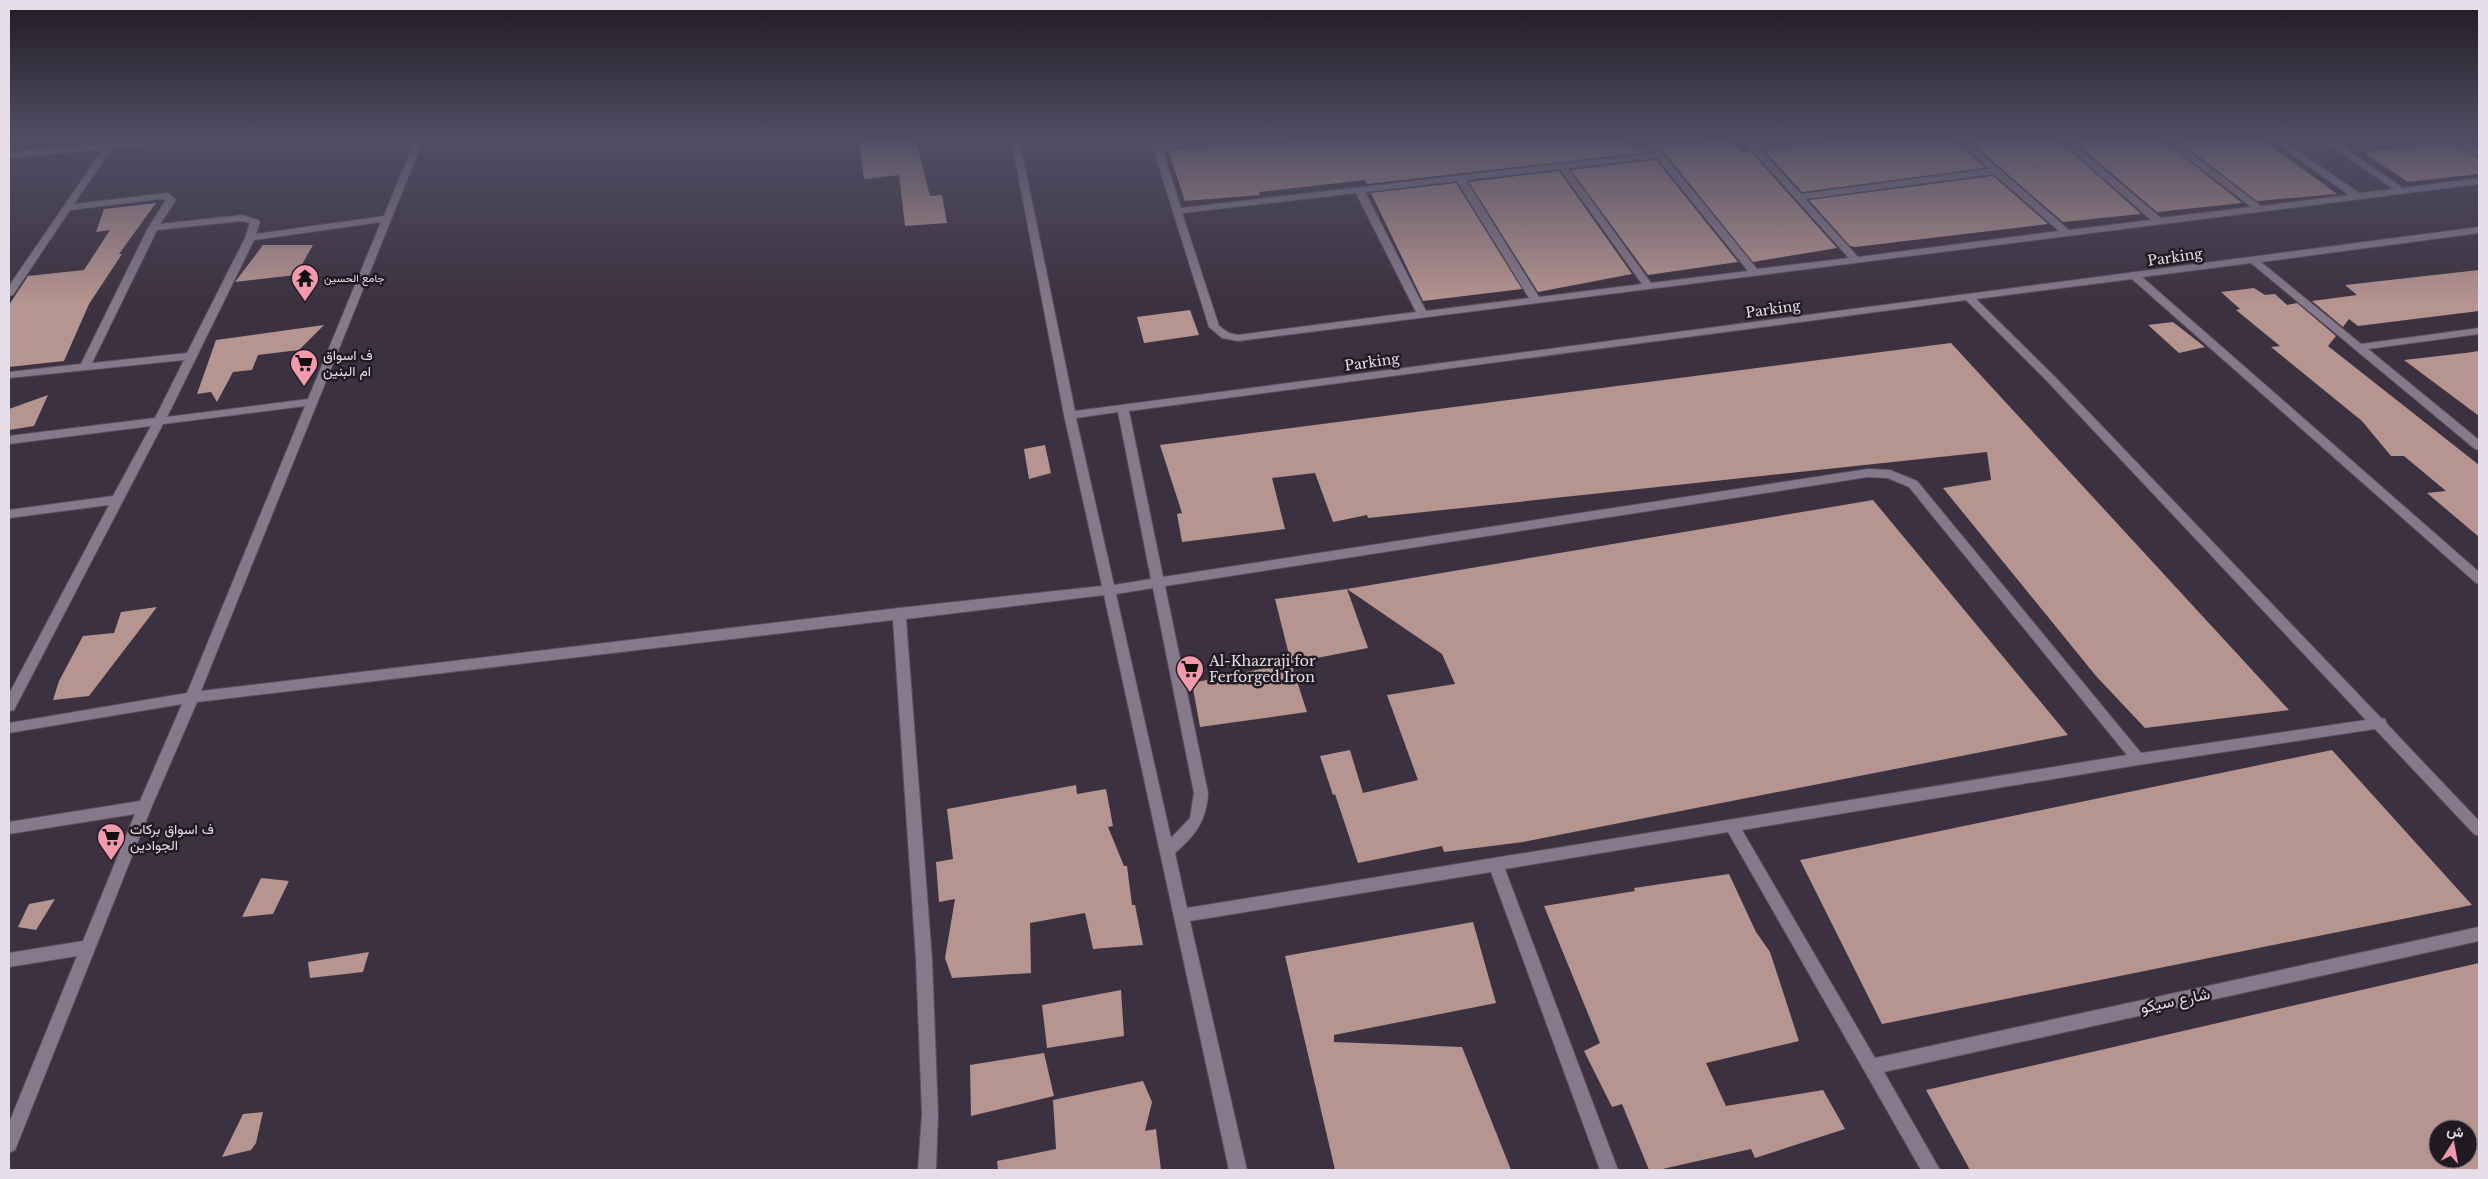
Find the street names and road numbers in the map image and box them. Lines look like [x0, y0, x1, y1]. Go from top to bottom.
street label: Parking [2146, 244, 2204, 270]
street label: Parking [1744, 296, 1802, 322]
street label: Parking [1343, 349, 1401, 375]
street label: شارع سيكو [2138, 983, 2212, 1019]

